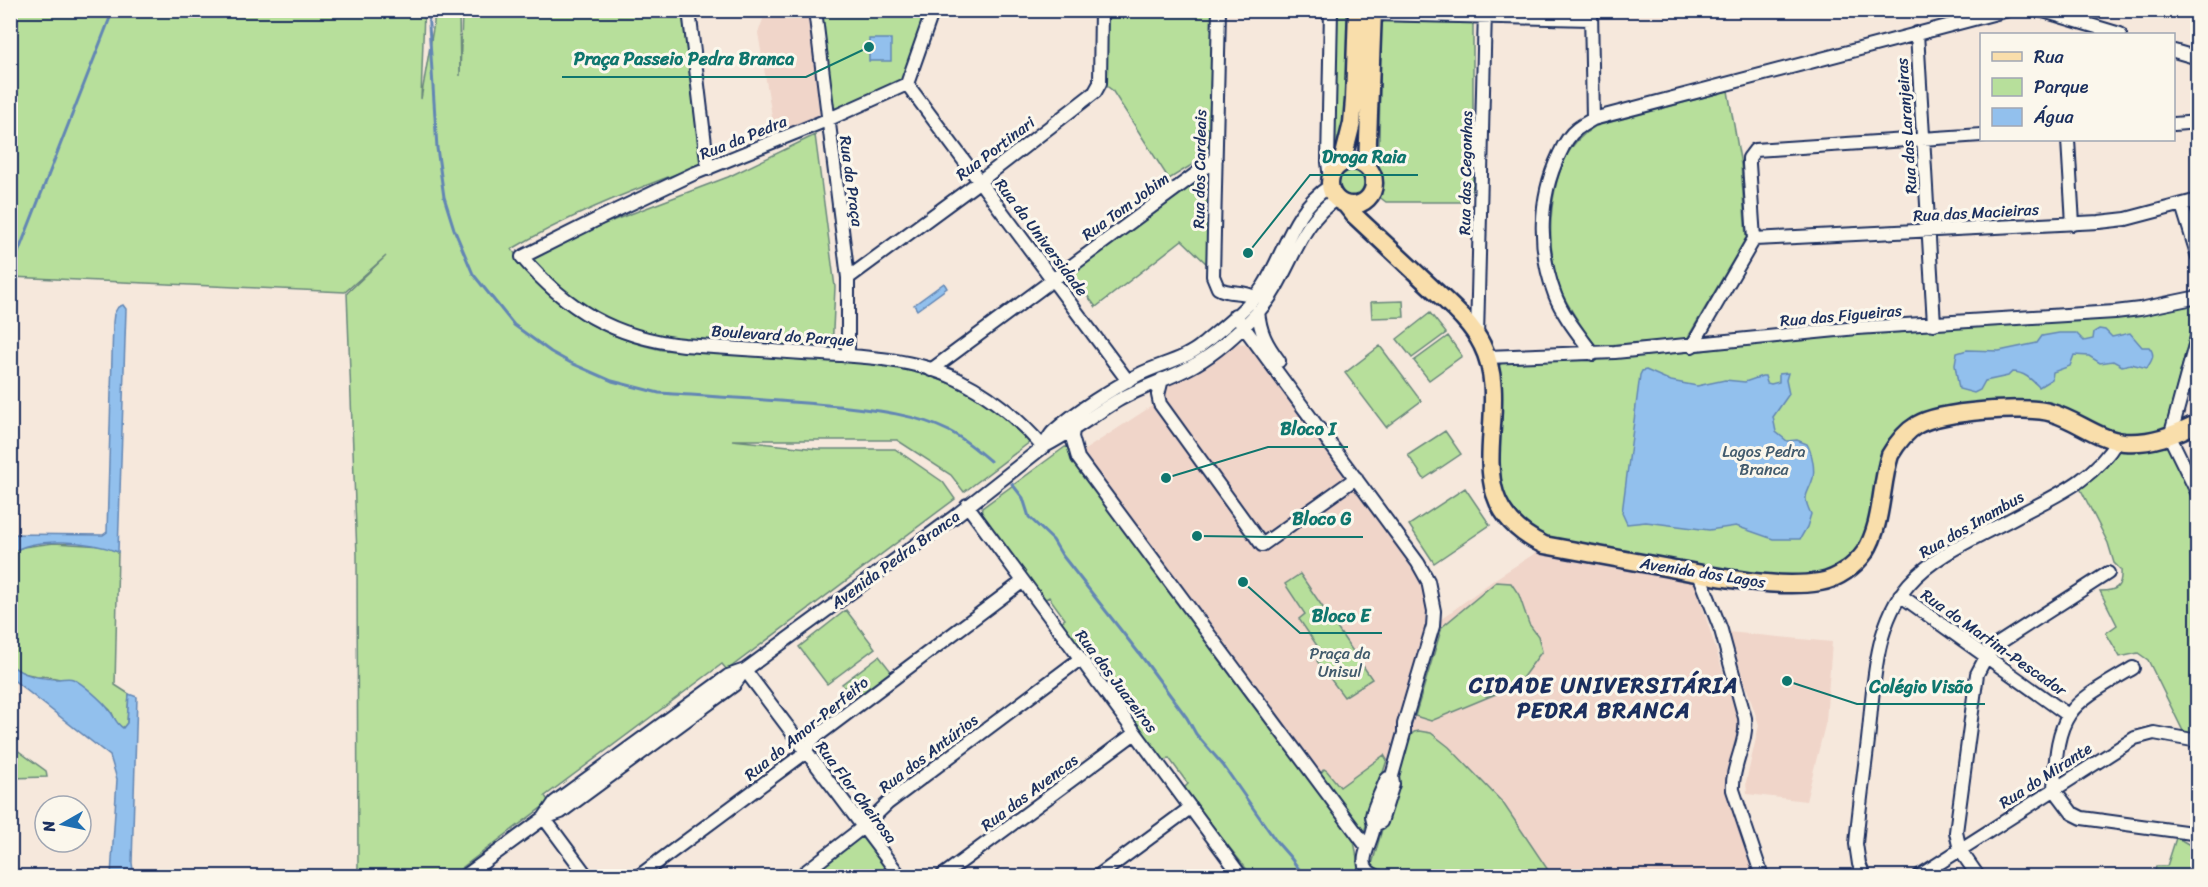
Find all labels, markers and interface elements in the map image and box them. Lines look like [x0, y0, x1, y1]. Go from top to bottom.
legend [1980, 33, 2175, 141]
callout: Praça Passeio Pedra Branca [562, 41, 806, 77]
text: Rua [2034, 41, 2065, 73]
text: Praça Passeio Pedra Branca [574, 43, 794, 75]
street label: Rua das Laranjeiras [1887, 56, 1926, 195]
text: Parque [2034, 71, 2089, 103]
text: Água [2033, 101, 2075, 133]
street label: Rua da Pedra [695, 106, 792, 168]
street label: Rua Portinari [949, 108, 1042, 188]
street label: Rua dos Cardeais [1184, 108, 1215, 229]
street label: Rua das Cegonhas [1450, 110, 1481, 235]
street label: Rua da Praça [831, 134, 872, 229]
callout: Droga Raia [1310, 139, 1418, 175]
text: Droga Raia [1322, 141, 1407, 173]
street label: Rua Tom Jobim [1075, 164, 1175, 248]
street label: Rua da Universidade [987, 172, 1096, 303]
street label: Rua das Macieiras [1912, 195, 2040, 230]
street label: Rua das Figueiras [1779, 296, 1904, 335]
street label: Boulevard do Parque [710, 316, 855, 355]
callout: Bloco I [1268, 411, 1348, 447]
text: Bloco I [1280, 413, 1338, 445]
park label: Lagos Pedra Branca [1722, 437, 1806, 484]
street label: Rua dos Inambus [1913, 482, 2030, 566]
callout: Bloco G [1280, 501, 1363, 537]
street label: Avenida Pedra Branca [823, 502, 966, 617]
text: Bloco G [1292, 503, 1352, 535]
street label: Avenida dos Lagos [1637, 548, 1768, 597]
street label: Rua do Martim-Pescador [1914, 581, 2074, 705]
callout: Bloco E [1300, 597, 1382, 633]
text: Bloco E [1312, 600, 1372, 632]
street label: Rua dos Juazeiros [1068, 623, 1166, 740]
park label: Praça da Unisul [1310, 639, 1370, 686]
district label: CIDADE UNIVERSITÁRIA PEDRA BRANCA [1468, 666, 1739, 730]
callout: Colégio Visão [1857, 668, 1985, 704]
street label: Rua do Amor-Perfeito [737, 669, 875, 788]
text: Colégio Visão [1868, 671, 1974, 703]
street label: Rua dos Antúrios [872, 706, 985, 801]
street label: Rua do Mirante [1993, 734, 2098, 817]
street label: Rua Flor Cheirosa [808, 735, 905, 850]
street label: Rua das Avencas [974, 746, 1085, 839]
north arrow [33, 794, 93, 854]
text: N [33, 818, 64, 835]

